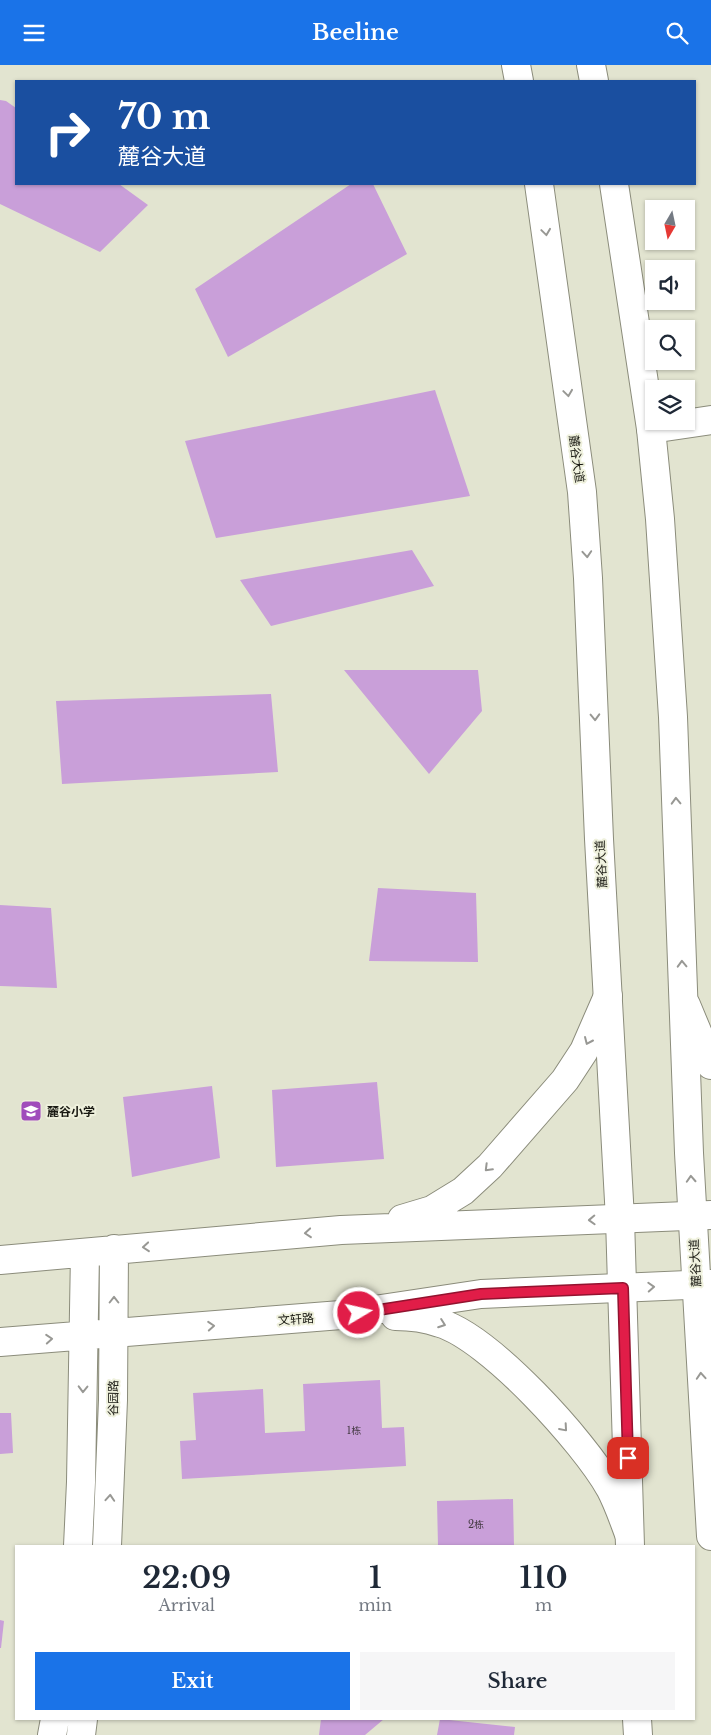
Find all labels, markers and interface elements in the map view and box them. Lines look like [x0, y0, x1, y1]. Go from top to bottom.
icon: menu [20, 19, 48, 47]
text: Beeline [312, 19, 399, 46]
icon: search [663, 19, 691, 47]
text: 70 m [118, 95, 211, 138]
icon: right [35, 100, 100, 165]
text: 麓谷大道 [118, 143, 206, 170]
north arrow [645, 200, 695, 250]
map controls [645, 200, 695, 430]
one-way arrow [540, 228, 550, 236]
button: sound [645, 260, 695, 310]
button: search [645, 320, 695, 370]
button: layers [645, 380, 695, 430]
one-way arrow [562, 389, 573, 397]
street label: 麓谷大道 [566, 434, 588, 484]
one-way arrow [581, 551, 592, 559]
one-way arrow [590, 713, 600, 721]
one-way arrow [671, 797, 682, 805]
street label: 麓谷大道 [592, 840, 610, 888]
one-way arrow [677, 959, 687, 967]
one-way arrow [584, 1036, 595, 1045]
school or university icon: 麓谷小学 [19, 1099, 43, 1123]
place label: 麓谷小学 [47, 1104, 95, 1119]
one-way arrow [485, 1162, 494, 1171]
one-way arrow [685, 1174, 696, 1182]
one-way arrow [588, 1214, 596, 1225]
one-way arrow [303, 1227, 311, 1238]
street label: 麓谷大道 [686, 1239, 704, 1287]
one-way arrow [141, 1241, 149, 1252]
one-way arrow [647, 1281, 655, 1292]
position arrow [332, 1286, 384, 1338]
one-way arrow [109, 1296, 120, 1304]
street label: 文轩路 [278, 1310, 314, 1328]
one-way arrow [437, 1318, 445, 1328]
one-way arrow [207, 1320, 215, 1331]
one-way arrow [45, 1333, 53, 1344]
one-way arrow [696, 1371, 707, 1379]
street label: 谷园路 [105, 1380, 121, 1416]
one-way arrow [78, 1385, 89, 1393]
one-way arrow [558, 1423, 567, 1432]
house number: 1栋 [347, 1424, 361, 1437]
pin [607, 1437, 649, 1479]
icon: arrive [614, 1444, 642, 1472]
one-way arrow [104, 1493, 115, 1501]
house number: 2栋 [468, 1518, 484, 1531]
text: 22:09 [142, 1559, 231, 1596]
text: 1 [369, 1559, 382, 1596]
text: 110 [519, 1559, 568, 1596]
text: Arrival [158, 1595, 215, 1615]
text: min [358, 1595, 392, 1615]
text: m [535, 1595, 552, 1615]
button: Exit [35, 1652, 350, 1710]
button: Share [360, 1652, 675, 1710]

